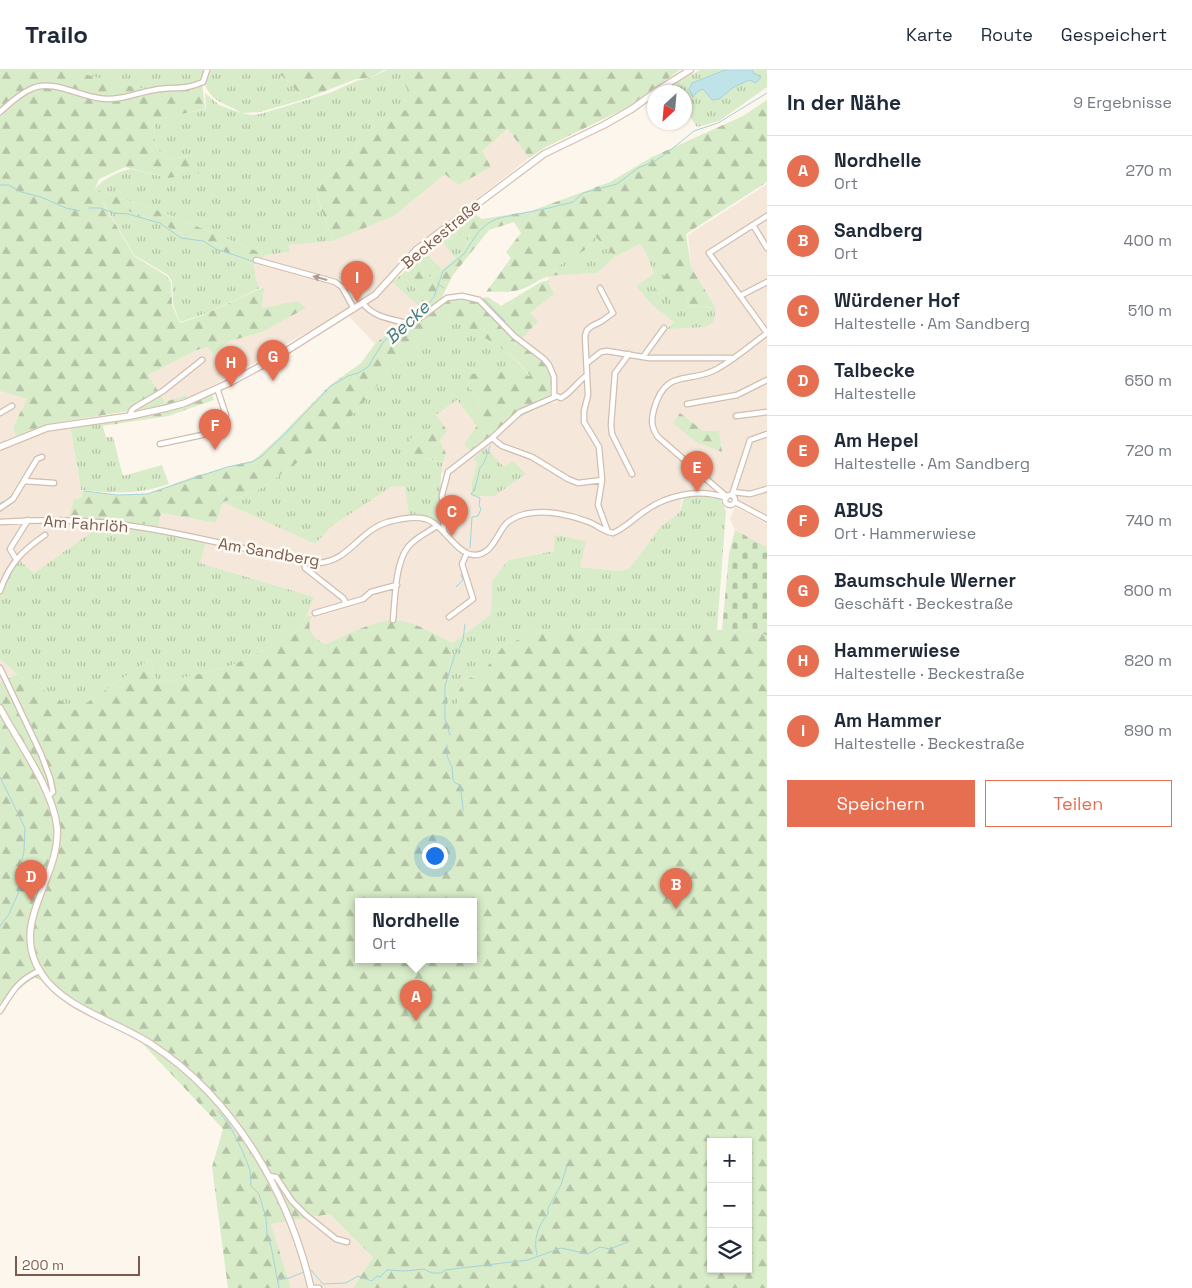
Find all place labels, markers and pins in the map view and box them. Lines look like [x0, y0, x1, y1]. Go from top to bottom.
pin: I [341, 261, 373, 302]
pin: G [257, 340, 289, 381]
pin: H [215, 346, 247, 387]
pin: F [199, 409, 231, 450]
pin: E [681, 451, 713, 492]
pin: C [436, 495, 468, 536]
pin: D [15, 860, 47, 901]
pin: B [660, 868, 692, 909]
pin: A [400, 980, 432, 1021]

